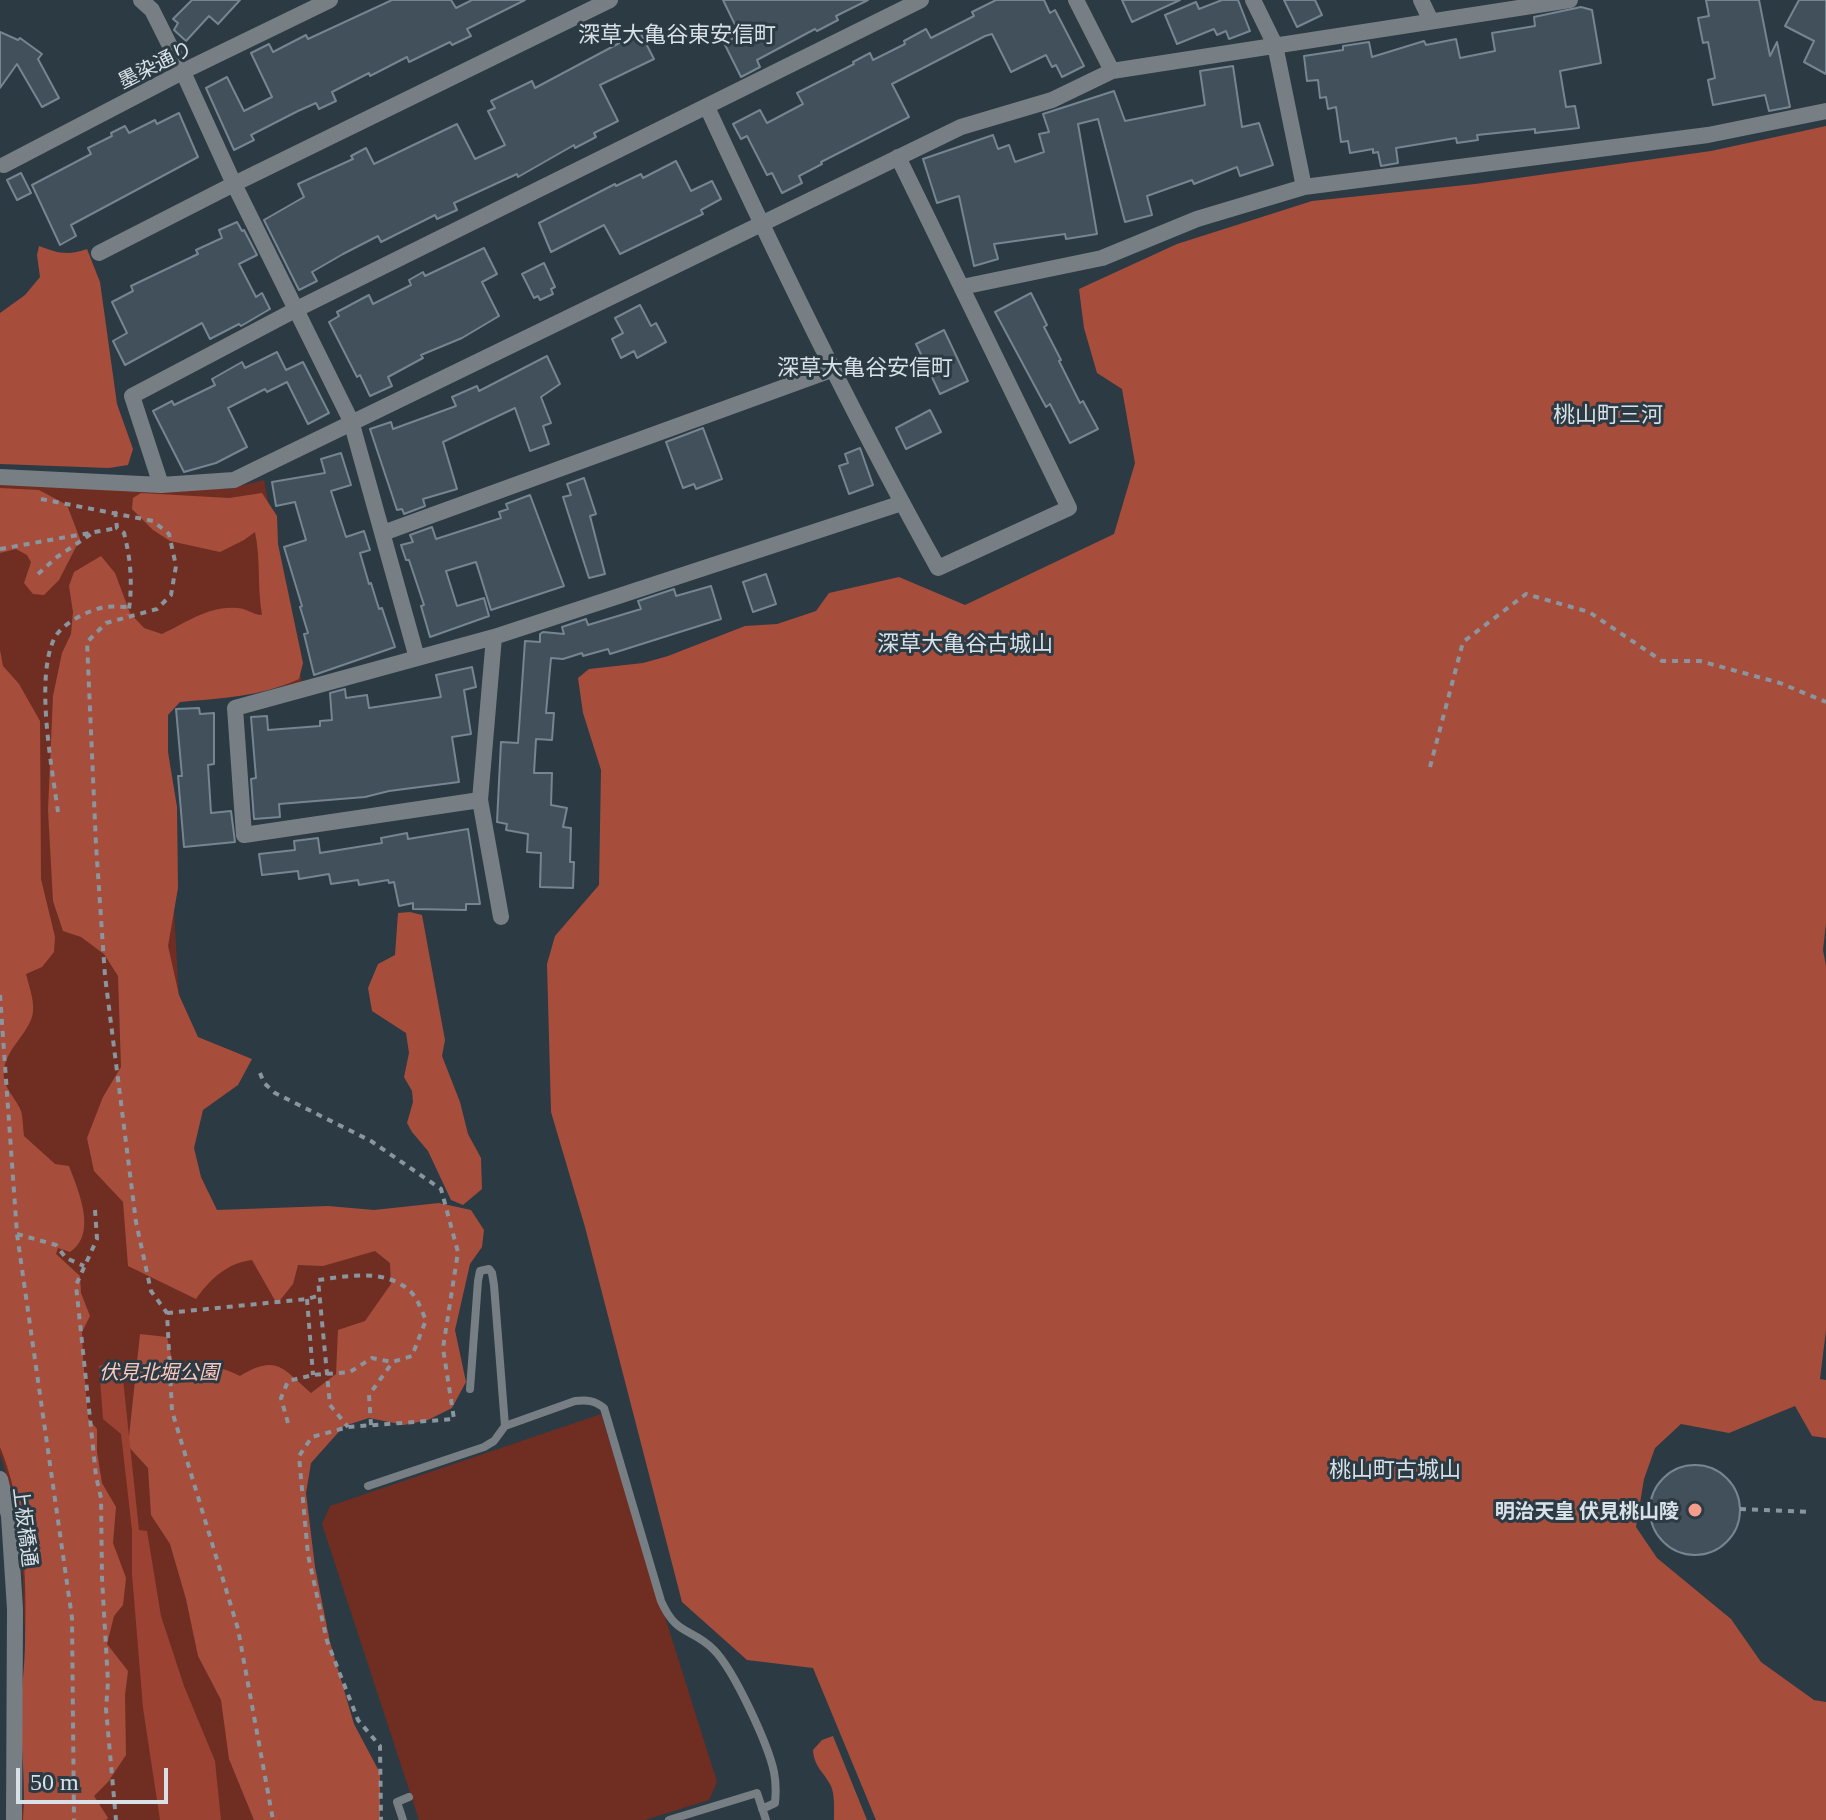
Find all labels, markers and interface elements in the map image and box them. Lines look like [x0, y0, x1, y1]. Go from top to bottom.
district label: 深草大亀谷東安信町 [578, 21, 776, 47]
street label: 墨染通り [114, 35, 196, 93]
district label: 深草大亀谷安信町 [777, 354, 953, 380]
district label: 桃山町三河 [1553, 401, 1663, 427]
district label: 深草大亀谷古城山 [877, 630, 1053, 656]
park label: 伏見北堀公園 [99, 1359, 219, 1383]
district label: 桃山町古城山 [1329, 1456, 1461, 1482]
street label: 上板橋通 [9, 1486, 43, 1568]
place label: 明治天皇 伏見桃山陵 [1494, 1498, 1679, 1522]
marker: 明治天皇 伏見桃山陵 [1686, 1501, 1704, 1519]
scale bar [20, 1752, 172, 1802]
text: 50 m [30, 1769, 79, 1795]

